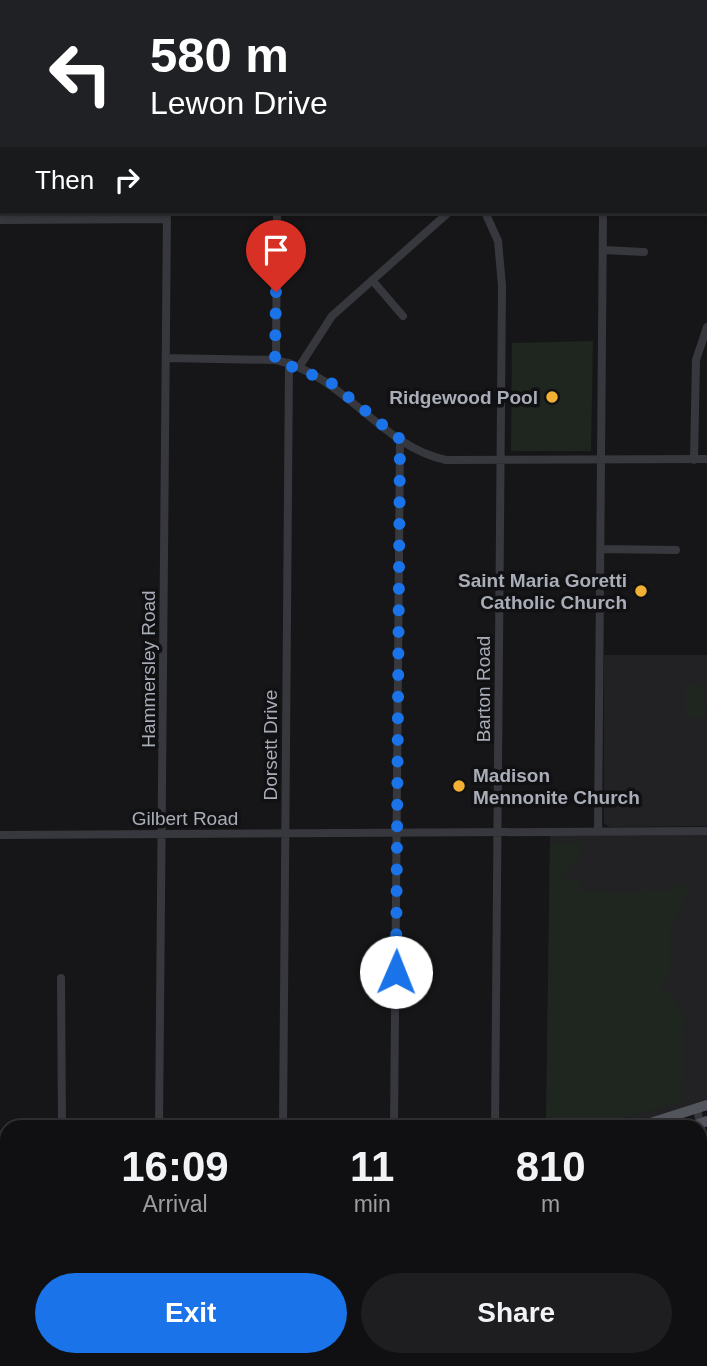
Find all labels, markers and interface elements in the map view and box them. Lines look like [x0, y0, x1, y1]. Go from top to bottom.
icon: left [35, 28, 126, 119]
text: 580 m [150, 28, 289, 82]
text: Lewon Drive [150, 85, 328, 121]
icon: right [108, 161, 146, 199]
text: Then [35, 165, 94, 195]
pin [246, 220, 306, 292]
icon: arrive [257, 231, 295, 269]
place label: Ridgewood Pool [389, 387, 538, 408]
marker: Ridgewood Pool [544, 389, 560, 405]
place label: Saint Maria Goretti Catholic Church [458, 570, 627, 613]
marker: Saint Maria Goretti Catholic Church [633, 583, 649, 599]
street label: Hammersley Road [138, 590, 159, 748]
street label: Barton Road [473, 636, 494, 742]
street label: Dorsett Drive [260, 690, 281, 800]
place label: Madison Mennonite Church [473, 765, 640, 808]
marker: Madison Mennonite Church [451, 778, 467, 794]
street label: Gilbert Road [132, 808, 238, 829]
position arrow [359, 935, 433, 1009]
text: 16:09 [121, 1143, 229, 1190]
text: 11 [350, 1143, 394, 1190]
text: 810 [516, 1143, 586, 1190]
text: Arrival [142, 1191, 208, 1217]
text: min [354, 1191, 391, 1217]
text: m [541, 1191, 560, 1217]
button: Exit [35, 1273, 347, 1353]
button: Share [361, 1273, 672, 1353]

